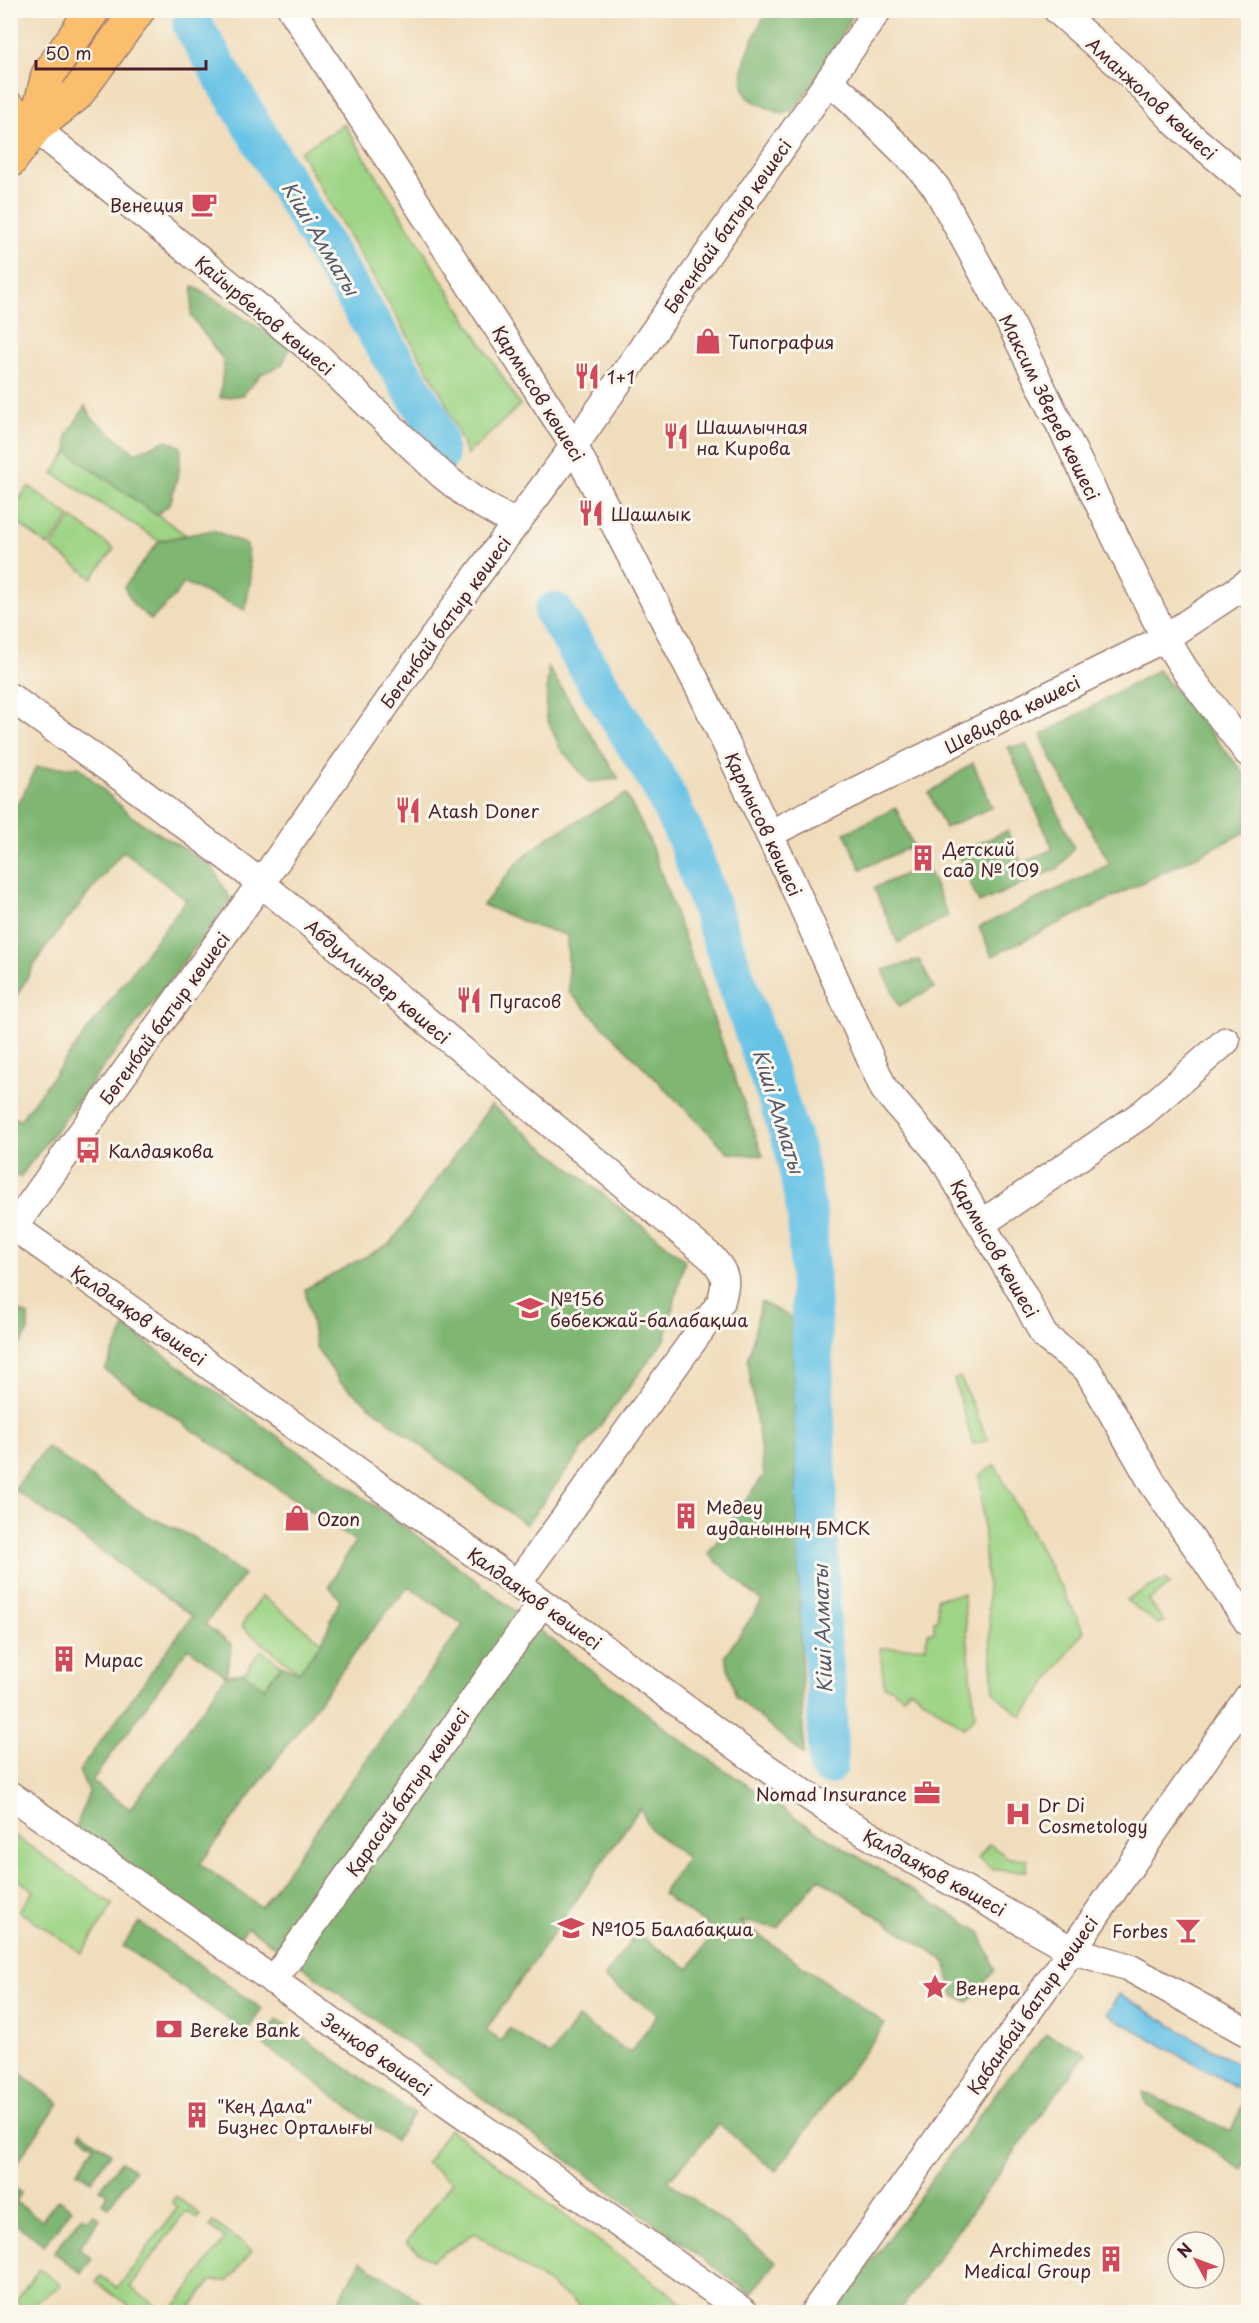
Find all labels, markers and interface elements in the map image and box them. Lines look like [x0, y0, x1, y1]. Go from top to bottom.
street label: Аманжолов көшесі [1081, 30, 1223, 166]
scale bar [36, 33, 206, 71]
text: 50 m [45, 39, 92, 66]
street label: Бөгенбай батыр көшесі [656, 133, 798, 319]
water label: Кіші Алматы [275, 175, 368, 302]
cafe icon: Венеция [189, 189, 219, 219]
place label: Венеция [110, 191, 184, 218]
street label: Қайырбеков көшесі [190, 249, 340, 381]
street label: Максим Зверев көшесі [993, 309, 1107, 505]
street label: Қармысов көшесі [486, 319, 592, 467]
shop icon: Типография [693, 326, 723, 356]
place label: Типография [728, 328, 834, 355]
restaurant icon: 1+1 [572, 361, 602, 391]
place label: 1+1 [607, 363, 635, 390]
place label: Шашлычная на Кирова [696, 413, 808, 461]
restaurant icon: Шашлычная на Кирова [661, 421, 691, 451]
restaurant icon: Шашлык [576, 498, 606, 528]
place label: Шашлык [611, 500, 691, 527]
street label: Бөгенбай батыр көшесі [373, 530, 517, 714]
street label: Шевцова көшесі [940, 668, 1084, 760]
street label: Қармысов көшесі [719, 747, 809, 901]
restaurant icon: Atash Doner [393, 795, 423, 825]
place label: Atash Doner [428, 797, 540, 824]
place label: Детский сад № 109 [942, 835, 1039, 883]
building icon: Детский сад № 109 [908, 843, 938, 873]
street label: Абдуллиндер көшесі [300, 912, 456, 1050]
street label: Бөгенбай батыр көшесі [92, 926, 236, 1110]
restaurant icon: Пугасов [454, 985, 484, 1015]
place label: Пугасов [489, 987, 561, 1014]
water label: Кіші Алматы [746, 1045, 812, 1178]
bus stop icon: Калдаякова [73, 1135, 103, 1165]
place label: Калдаякова [108, 1137, 214, 1164]
street label: Қармысов көшесі [944, 1173, 1046, 1323]
street label: Қалдаяқов көшесі [66, 1258, 212, 1372]
place label: №156 бөбекжай-балабақша [550, 1285, 748, 1333]
school or university icon: №156 бөбекжай-балабақша [515, 1293, 545, 1323]
place label: Медеу ауданының БМСК [706, 1493, 870, 1541]
building icon: Медеу ауданының БМСК [671, 1501, 701, 1531]
shop icon: Ozon [282, 1503, 312, 1533]
place label: Ozon [317, 1505, 360, 1532]
street label: Қалдаяқов көшесі [463, 1540, 607, 1656]
water label: Кіші Алматы [805, 1563, 839, 1694]
building icon: Мирас [49, 1644, 79, 1674]
place label: Мирас [84, 1646, 143, 1673]
street label: Қарасай батыр көшесі [339, 1702, 475, 1882]
office icon: Nomad Insurance [912, 1778, 942, 1808]
place label: Nomad Insurance [756, 1780, 907, 1807]
place label: Dr Di Cosmetology [1038, 1791, 1148, 1839]
hospital icon: Dr Di Cosmetology [1003, 1799, 1033, 1829]
street label: Қалдаяқов көшесі [859, 1822, 1011, 1922]
street label: Қабанбай батыр көшесі [960, 1910, 1104, 2100]
school or university icon: №105 Балабақша [556, 1913, 586, 1943]
place label: №105 Балабақша [591, 1915, 753, 1942]
bar icon: Forbes [1173, 1915, 1203, 1945]
place label: Forbes [1112, 1917, 1168, 1944]
place icon: Венера [920, 1972, 950, 2002]
place label: Венера [955, 1974, 1021, 2001]
street label: Зенков көшесі [316, 2006, 438, 2102]
bank icon: Bereke Bank [154, 2014, 184, 2044]
place label: Bereke Bank [189, 2016, 300, 2043]
place label: "Кең Дала" Бизнес Орталығы [217, 2092, 373, 2140]
building icon: "Кең Дала" Бизнес Орталығы [182, 2100, 212, 2130]
north arrow [1166, 2230, 1226, 2290]
place label: Archimedes Medical Group [964, 2236, 1091, 2284]
text: N [1171, 2237, 1197, 2262]
building icon: Archimedes Medical Group [1096, 2244, 1126, 2274]

